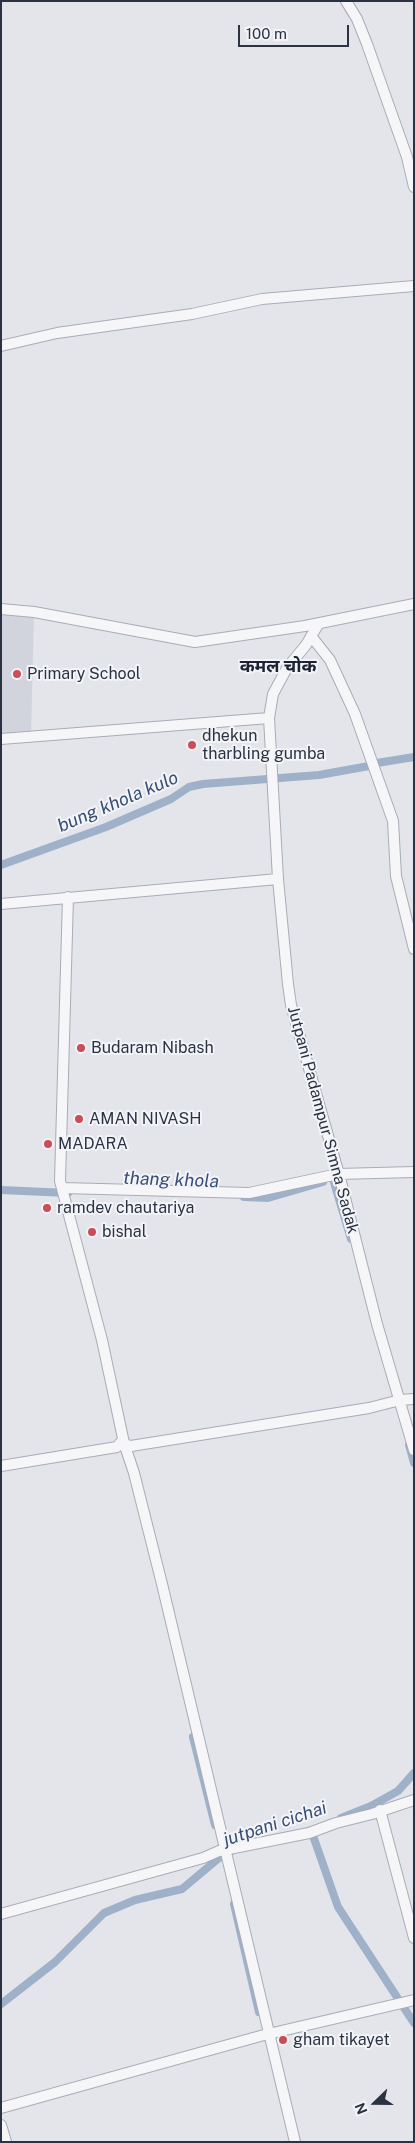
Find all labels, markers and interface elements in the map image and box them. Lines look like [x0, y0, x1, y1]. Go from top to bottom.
scale bar [240, 15, 351, 47]
text: 100 m [246, 25, 287, 42]
district label: कमल चोक [240, 655, 316, 677]
place label: Primary School [27, 664, 141, 684]
marker: Primary School [11, 668, 23, 680]
place label: dhekun tharbling gumba [202, 726, 325, 764]
marker: dhekun tharbling gumba [186, 739, 198, 751]
water label: bung khola kulo [54, 767, 182, 837]
street label: Jutpani Padampur Simna Sadak [283, 1004, 363, 1236]
place label: Budaram Nibash [91, 1038, 214, 1058]
marker: Budaram Nibash [75, 1042, 87, 1054]
place label: AMAN NIVASH [89, 1109, 201, 1129]
marker: AMAN NIVASH [73, 1113, 85, 1125]
place label: MADARA [58, 1134, 128, 1154]
marker: MADARA [42, 1138, 54, 1150]
water label: thang khola [123, 1168, 219, 1192]
place label: ramdev chautariya [57, 1198, 194, 1218]
marker: ramdev chautariya [41, 1202, 53, 1214]
place label: bishal [102, 1222, 146, 1242]
marker: bishal [86, 1226, 98, 1238]
water label: jutpani cichai [221, 1797, 329, 1851]
place label: gham tikayet [293, 2030, 390, 2050]
marker: gham tikayet [277, 2034, 289, 2046]
north arrow [350, 2078, 400, 2128]
text: N [352, 2101, 371, 2117]

